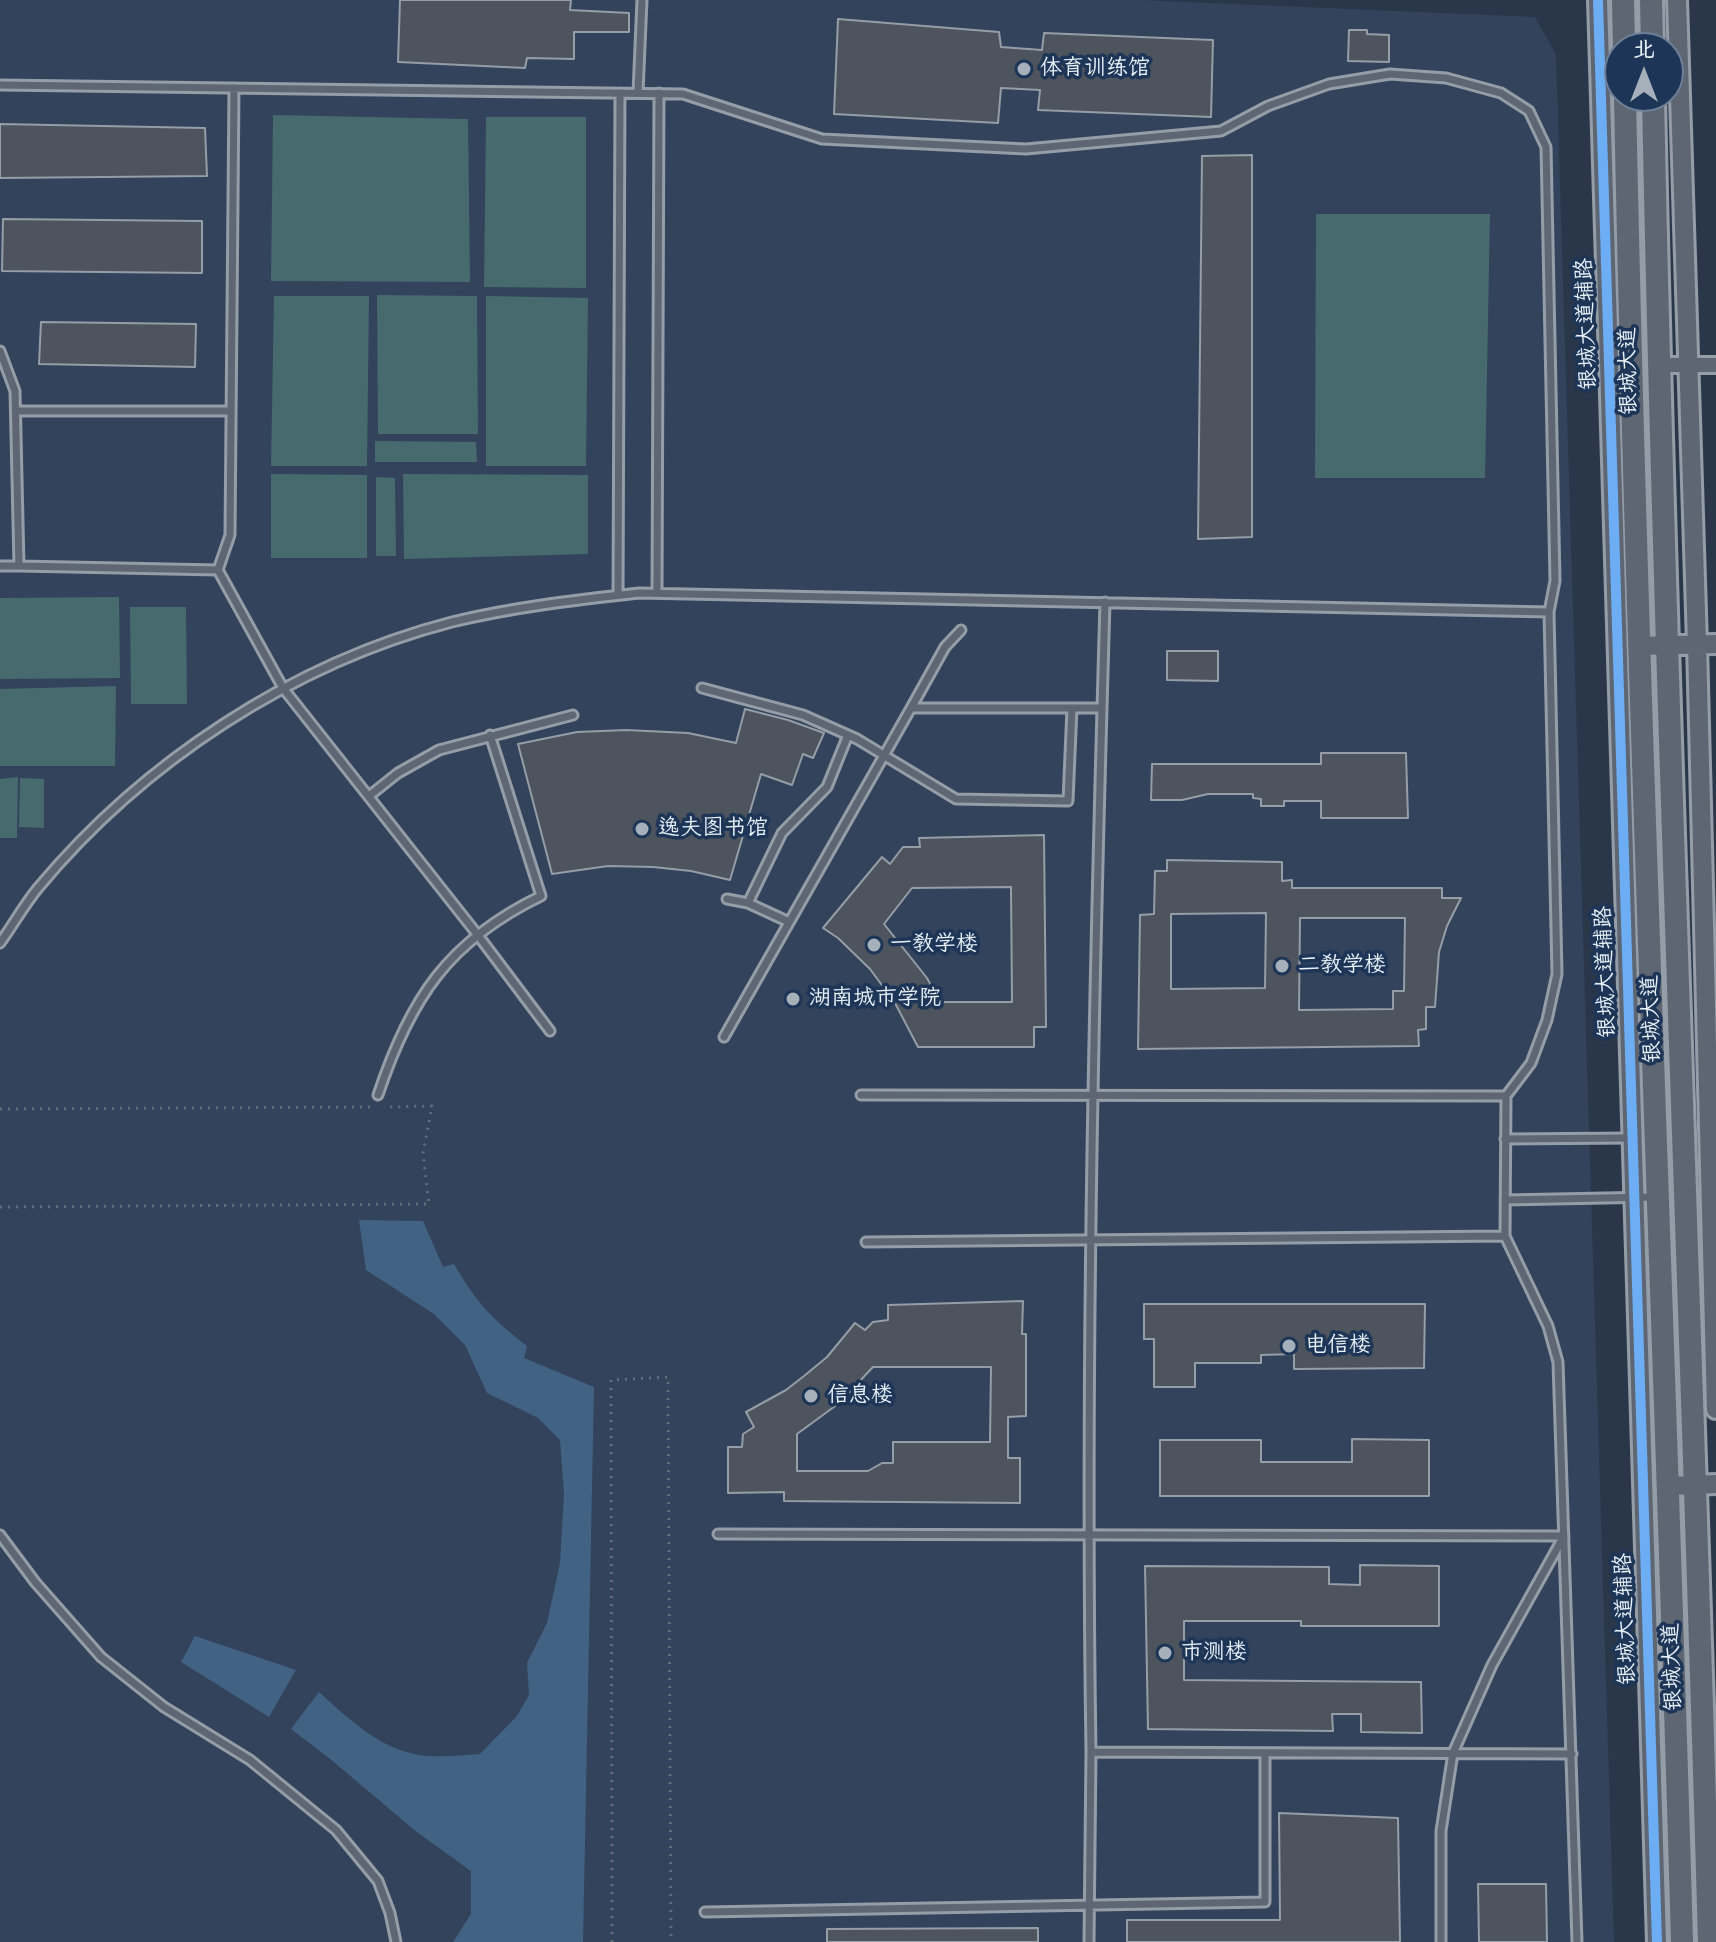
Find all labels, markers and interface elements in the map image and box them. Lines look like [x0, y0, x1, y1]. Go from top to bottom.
north arrow [1604, 32, 1684, 112]
text: 北 [1633, 34, 1655, 65]
place label: 体育训练馆 [1040, 56, 1150, 82]
marker: 体育训练馆 [1015, 60, 1033, 78]
street label: 银城大道辅路 [1573, 258, 1603, 390]
street label: 银城大道 [1616, 327, 1644, 415]
place label: 逸夫图书馆 [658, 816, 768, 842]
marker: 逸夫图书馆 [633, 820, 651, 838]
street label: 银城大道辅路 [1592, 906, 1622, 1038]
place label: 一教学楼 [890, 932, 978, 958]
marker: 一教学楼 [865, 936, 883, 954]
place label: 二教学楼 [1298, 953, 1386, 979]
marker: 二教学楼 [1273, 957, 1291, 975]
street label: 银城大道 [1638, 975, 1668, 1063]
place label: 湖南城市学院 [809, 986, 941, 1012]
marker: 湖南城市学院 [784, 990, 802, 1008]
place label: 电信楼 [1305, 1333, 1371, 1359]
marker: 电信楼 [1280, 1337, 1298, 1355]
place label: 信息楼 [827, 1383, 893, 1409]
marker: 信息楼 [802, 1387, 820, 1405]
street label: 银城大道辅路 [1612, 1553, 1642, 1685]
street label: 银城大道 [1659, 1623, 1689, 1711]
place label: 市测楼 [1181, 1640, 1247, 1666]
marker: 市测楼 [1156, 1644, 1174, 1662]

